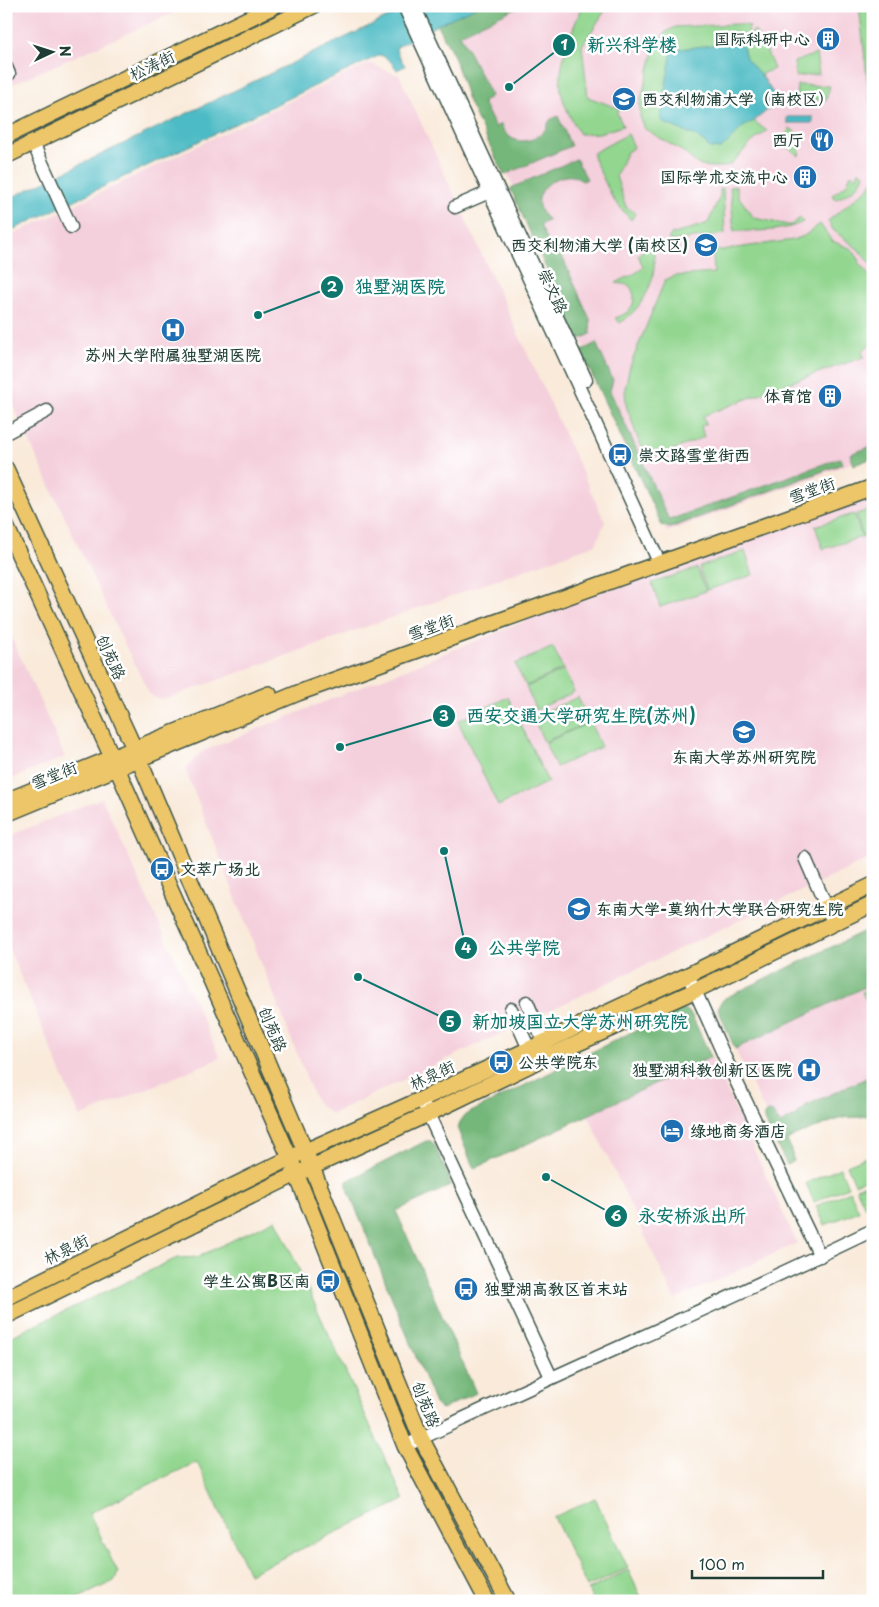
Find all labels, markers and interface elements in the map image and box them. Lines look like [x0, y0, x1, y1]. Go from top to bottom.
place label: 国际科研中心 [714, 26, 810, 50]
building icon: 国际科研中心 [815, 26, 841, 52]
north arrow [28, 28, 78, 78]
callout: 新兴科学楼 [552, 29, 687, 62]
text: 新兴科学楼 [587, 30, 677, 57]
text: 1 [560, 32, 568, 55]
street label: 松涛街 [125, 43, 178, 85]
text: N [55, 45, 76, 57]
school or university icon: 西交利物浦大学（南校区） [611, 86, 637, 112]
place label: 西交利物浦大学（南校区） [642, 86, 834, 110]
place label: 西厅 [772, 127, 804, 151]
restaurant icon: 西厅 [809, 127, 835, 153]
place label: 国际学术交流中心 [660, 164, 788, 188]
building icon: 国际学术交流中心 [792, 164, 818, 190]
place label: 西交利物浦大学 (南校区) [511, 232, 688, 256]
school or university icon: 西交利物浦大学 (南校区) [693, 232, 719, 258]
street label: 崇文路 [533, 264, 575, 317]
callout: 独墅湖医院 [320, 270, 455, 303]
text: 独墅湖医院 [355, 272, 445, 299]
text: 2 [327, 274, 338, 297]
hospital icon: 苏州大学附属独墅湖医院 [160, 317, 186, 343]
place label: 苏州大学附属独墅湖医院 [85, 342, 261, 366]
place label: 体育馆 [764, 383, 812, 407]
building icon: 体育馆 [817, 383, 843, 409]
bus stop icon: 崇文路雪堂街西 [607, 442, 633, 468]
place label: 崇文路雪堂街西 [638, 442, 750, 466]
street label: 雪堂街 [785, 470, 838, 509]
street label: 雪堂街 [404, 607, 457, 646]
street label: 创苑路 [91, 630, 133, 683]
callout: 西安交通大学研究生院(苏州) [431, 700, 706, 733]
text: 西安交通大学研究生院(苏州) [466, 701, 696, 728]
text: 3 [439, 703, 449, 726]
school or university icon: 东南大学苏州研究院 [731, 719, 757, 745]
place label: 东南大学苏州研究院 [672, 744, 816, 768]
street label: 雪堂街 [27, 754, 80, 794]
bus stop icon: 文萃广场北 [149, 856, 175, 882]
place label: 文萃广场北 [180, 856, 260, 880]
school or university icon: 东南大学-莫纳什大学联合研究生院 [566, 896, 592, 922]
place label: 东南大学-莫纳什大学联合研究生院 [596, 896, 843, 920]
callout: 公共学院 [453, 931, 570, 964]
text: 公共学院 [488, 933, 560, 960]
text: 4 [461, 935, 471, 958]
street label: 创苑路 [253, 1002, 294, 1055]
callout: 新加坡国立大学苏州研究院 [437, 1005, 698, 1038]
text: 新加坡国立大学苏州研究院 [472, 1007, 688, 1034]
text: 5 [445, 1009, 455, 1032]
bus stop icon: 公共学院东 [488, 1049, 514, 1075]
place label: 公共学院东 [518, 1049, 598, 1073]
street label: 林泉街 [405, 1053, 458, 1095]
place label: 独墅湖科教创新区医院 [632, 1057, 792, 1081]
hospital icon: 独墅湖科教创新区医院 [796, 1057, 822, 1083]
hotel icon: 绿地商务酒店 [659, 1118, 685, 1144]
place label: 绿地商务酒店 [690, 1118, 786, 1142]
callout: 永安桥派出所 [603, 1199, 756, 1232]
text: 永安桥派出所 [638, 1201, 746, 1228]
text: 6 [611, 1203, 622, 1226]
street label: 林泉街 [39, 1227, 92, 1269]
place label: 学生公寓B区南 [203, 1268, 310, 1292]
bus stop icon: 学生公寓B区南 [315, 1268, 341, 1294]
bus stop icon: 独墅湖高教区首末站 [453, 1276, 479, 1302]
place label: 独墅湖高教区首末站 [484, 1276, 628, 1300]
street label: 创苑路 [407, 1377, 447, 1430]
scale bar [692, 1547, 823, 1579]
text: 100 m [699, 1552, 745, 1575]

